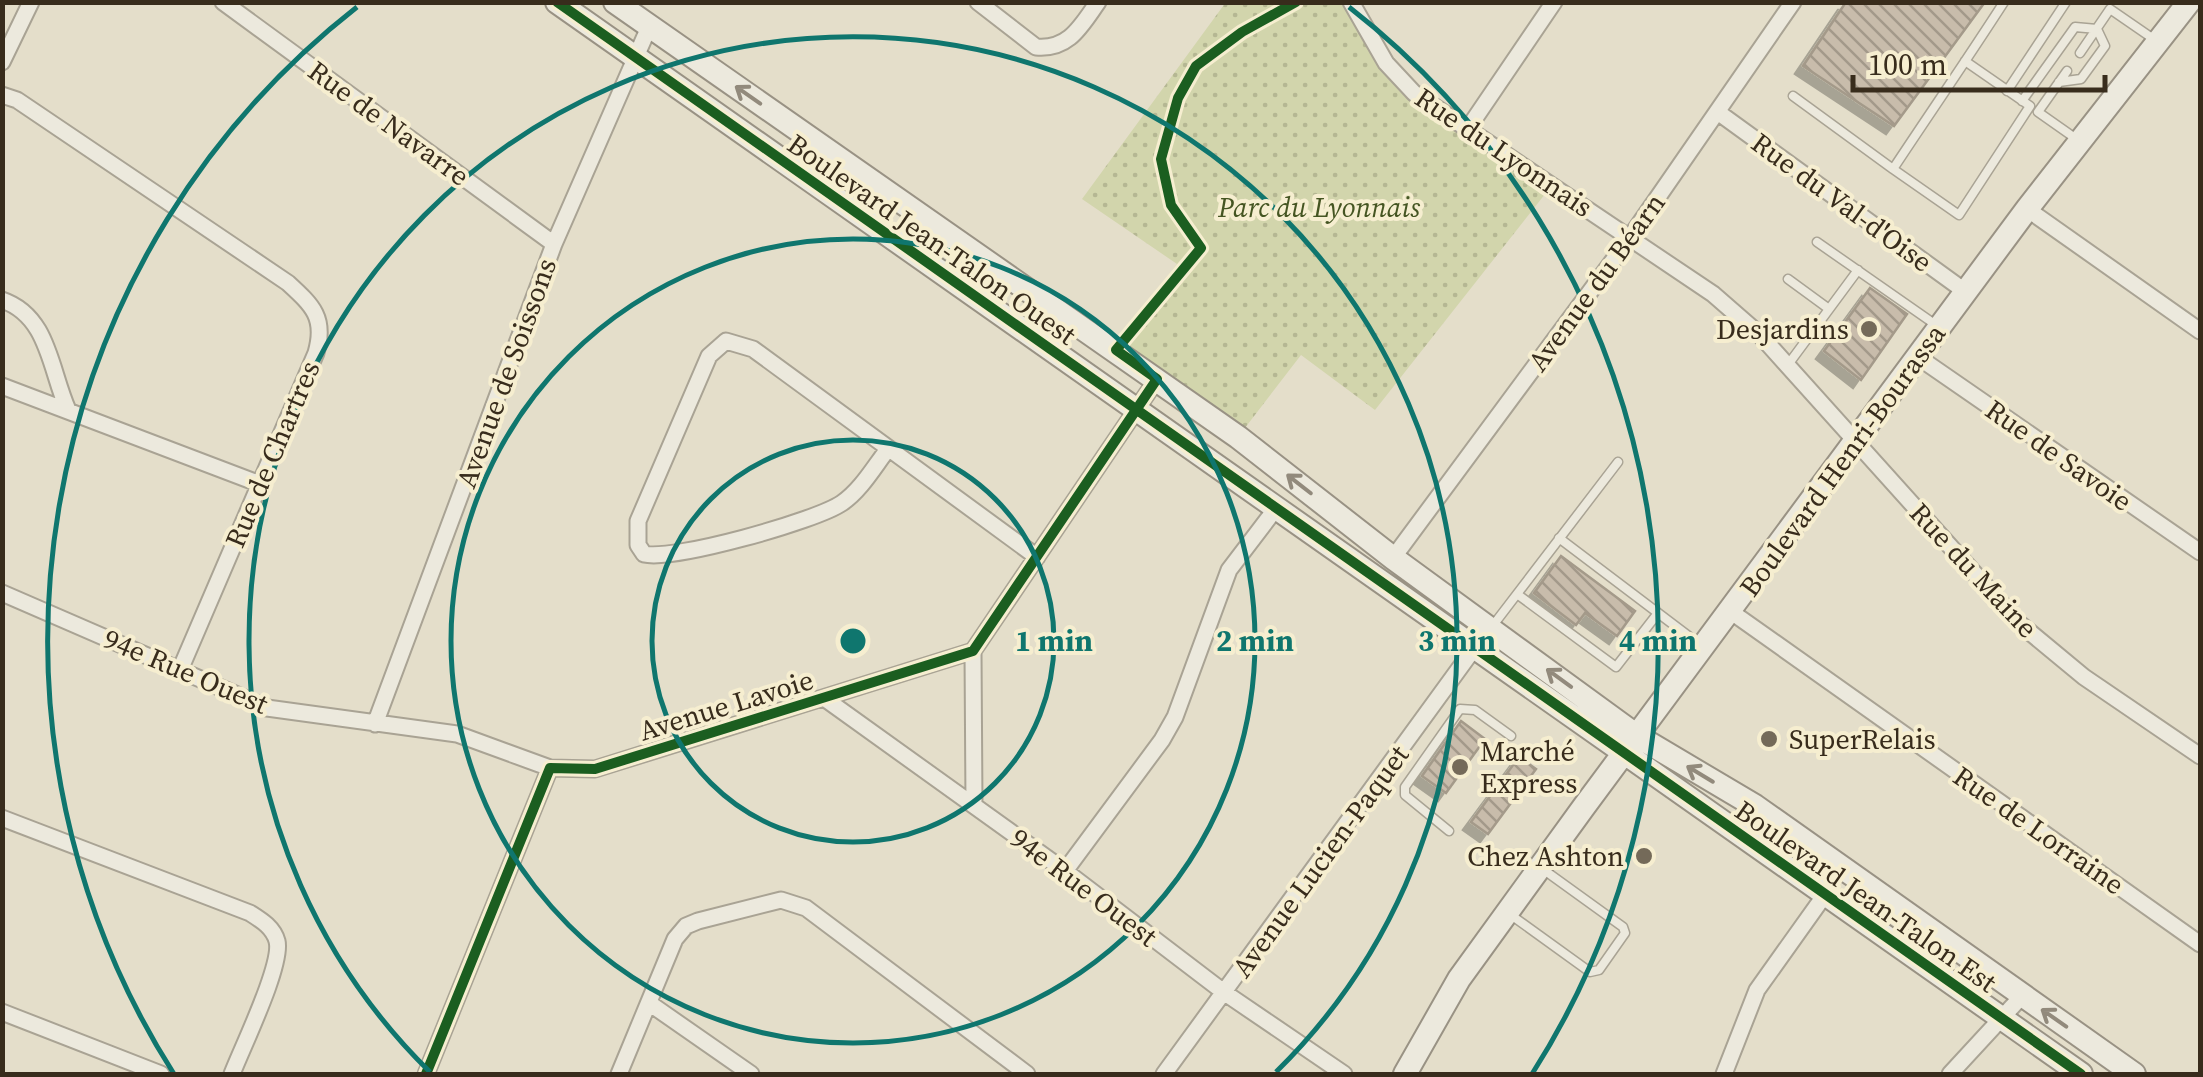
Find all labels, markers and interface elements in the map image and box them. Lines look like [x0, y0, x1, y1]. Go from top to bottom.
scale bar [1853, 30, 2106, 92]
text: 100 m [1868, 44, 1947, 85]
street label: Rue de Navarre [301, 52, 477, 194]
street label: Rue du Lyonnais [1408, 78, 1600, 226]
one-way arrow [735, 85, 763, 106]
street label: Rue du Val-d'Oise [1744, 123, 1940, 281]
street label: Boulevard Jean-Talon Ouest [780, 125, 1085, 354]
street label: Avenue du Béarn [1518, 185, 1674, 379]
park label: Parc du Lyonnais [1217, 188, 1421, 226]
street label: Avenue de Soissons [447, 253, 565, 493]
place label: Desjardins [1716, 310, 1849, 348]
street label: Boulevard Henri-Bourassa [1730, 315, 1954, 604]
marker: Desjardins [1858, 318, 1880, 340]
street label: Rue de Chartres [216, 355, 328, 553]
street label: Rue de Savoie [1978, 390, 2140, 520]
one-way arrow [1286, 473, 1312, 495]
street label: Rue du Maine [1902, 494, 2046, 646]
street label: 94e Rue Ouest [98, 619, 275, 723]
text: 1 min [1015, 620, 1093, 661]
text: 2 min [1216, 620, 1294, 661]
text: 3 min [1418, 620, 1496, 661]
text: 4 min [1619, 620, 1697, 661]
centre of rings [835, 623, 871, 659]
street label: Avenue Lavoie [634, 660, 818, 750]
one-way arrow [1546, 668, 1573, 689]
place label: SuperRelais [1789, 720, 1936, 758]
marker: SuperRelais [1758, 728, 1780, 750]
place label: Marché Express [1480, 732, 1578, 802]
street label: Avenue Lucien-Paquet [1223, 737, 1418, 985]
marker: Marché Express [1449, 756, 1471, 778]
street label: Rue de Lorraine [1946, 757, 2132, 903]
one-way arrow [1687, 764, 1715, 784]
street label: Boulevard Jean-Talon Est [1728, 791, 2005, 1001]
street label: 94e Rue Ouest [1003, 819, 1166, 955]
place label: Chez Ashton [1467, 837, 1624, 875]
marker: Chez Ashton [1633, 845, 1655, 867]
one-way arrow [2041, 1008, 2068, 1029]

